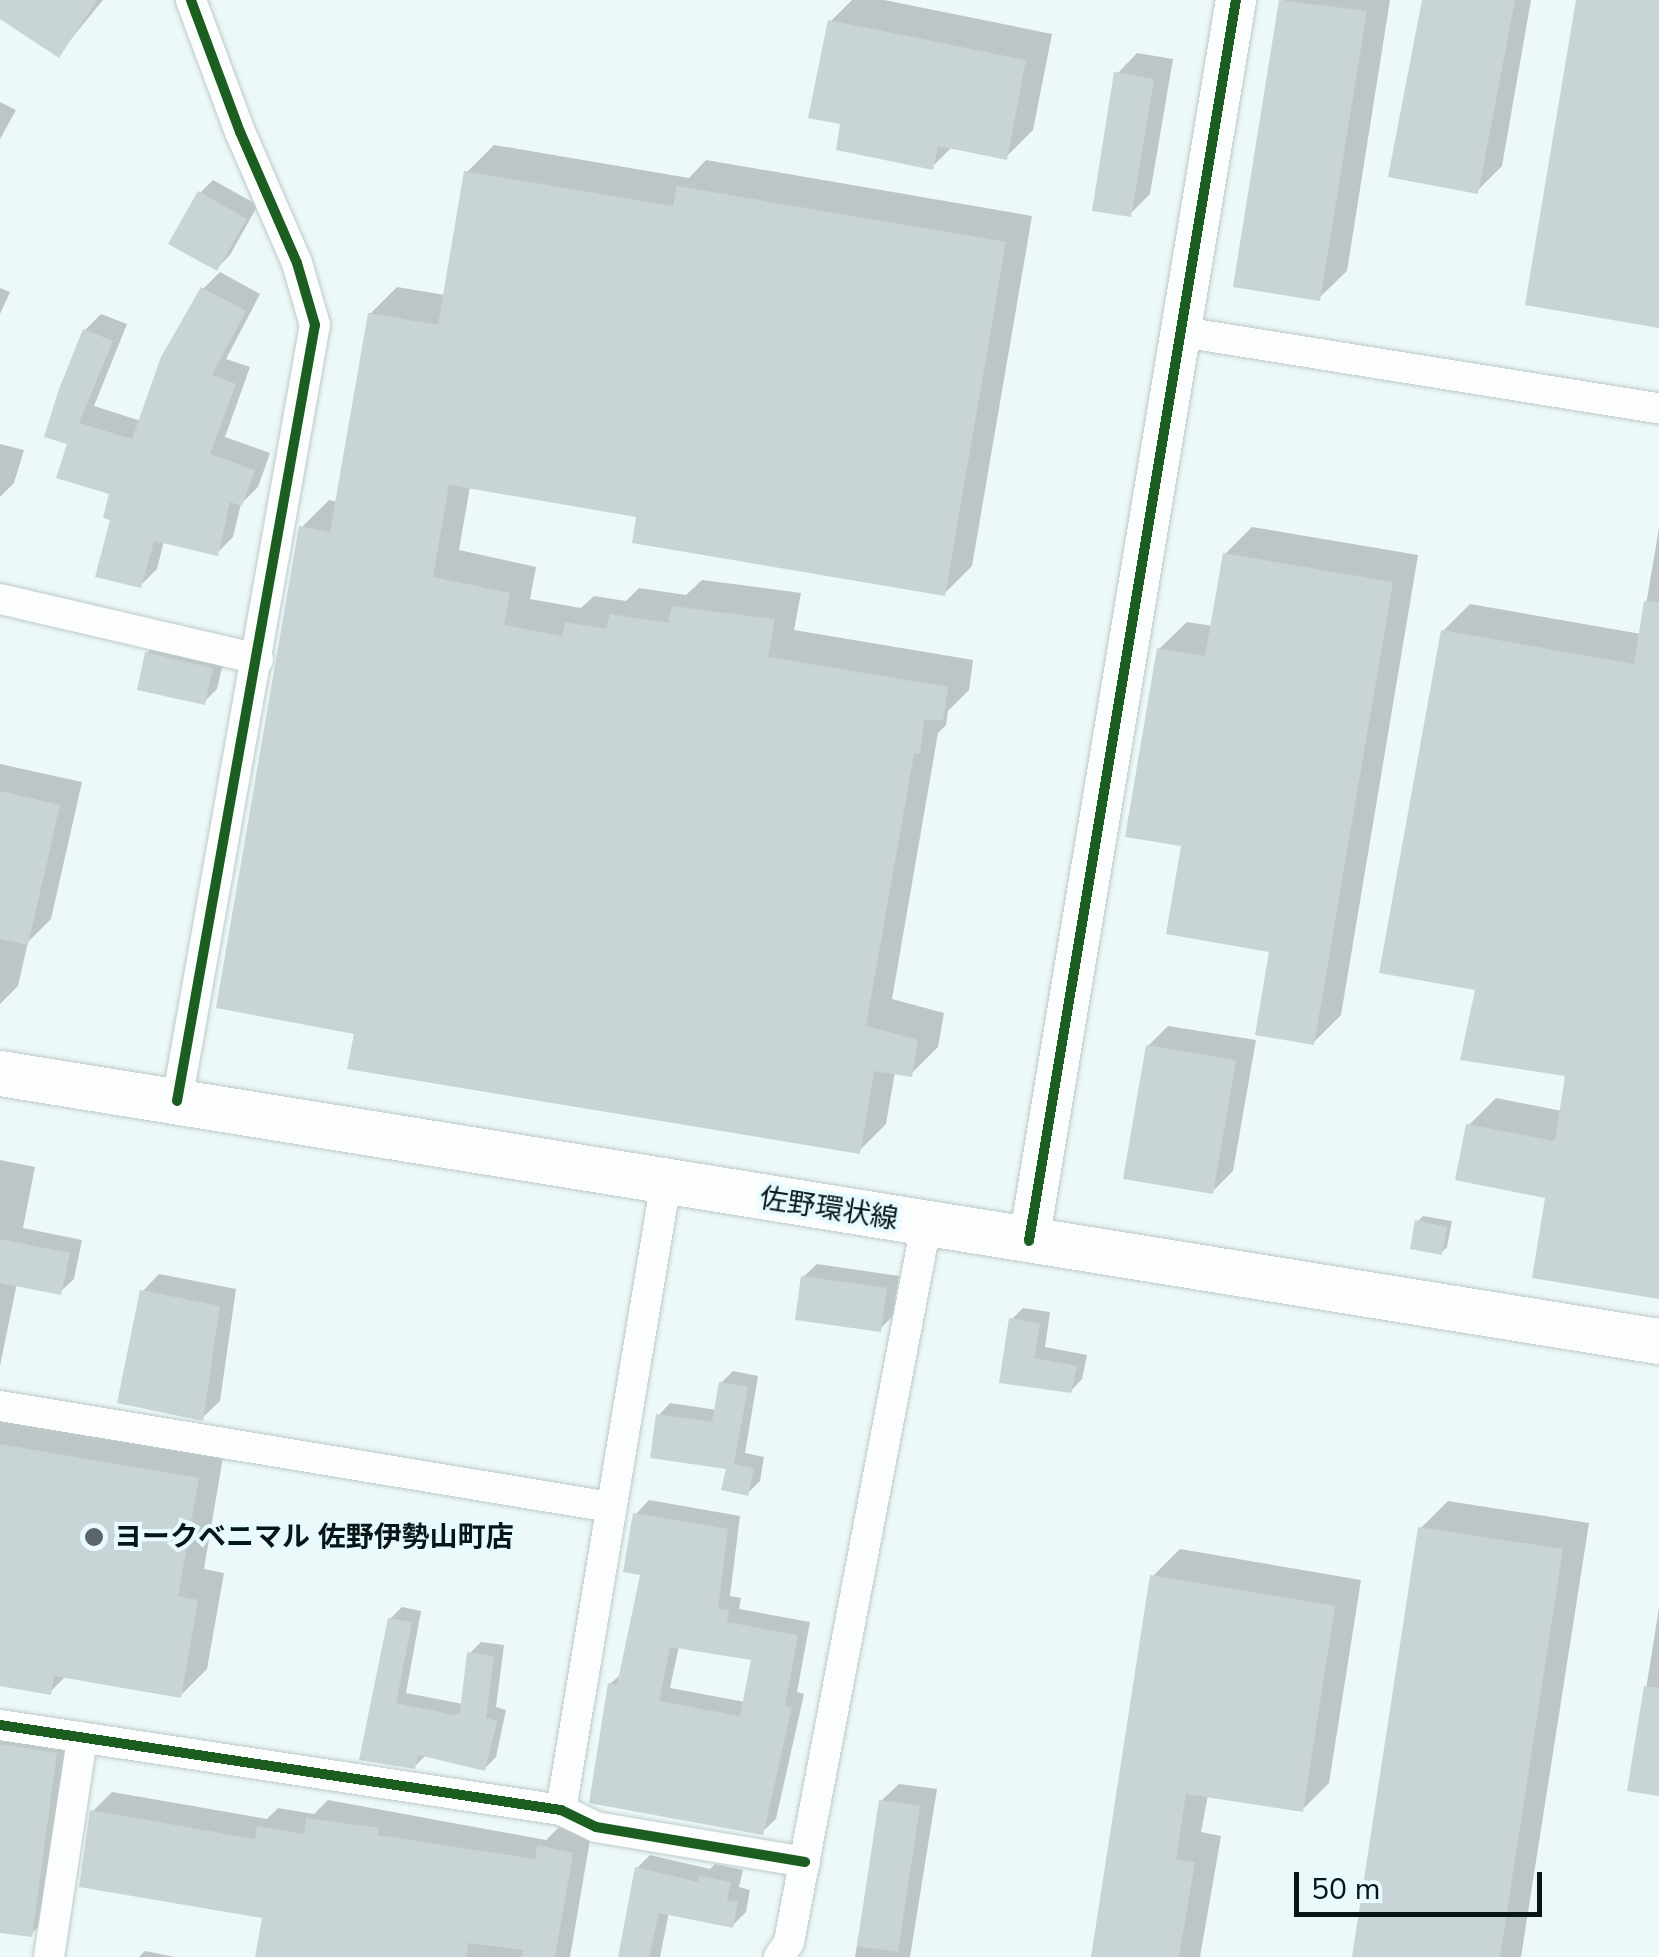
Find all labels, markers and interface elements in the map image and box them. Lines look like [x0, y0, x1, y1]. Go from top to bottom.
street label: 佐野環状線 [757, 1181, 901, 1237]
place label: ヨークベニマル 佐野伊勢山町店 [114, 1520, 514, 1554]
marker: ヨークベニマル 佐野伊勢山町店 [83, 1526, 105, 1548]
scale bar [1299, 1852, 1546, 1914]
text: 50 m [1311, 1869, 1380, 1910]

